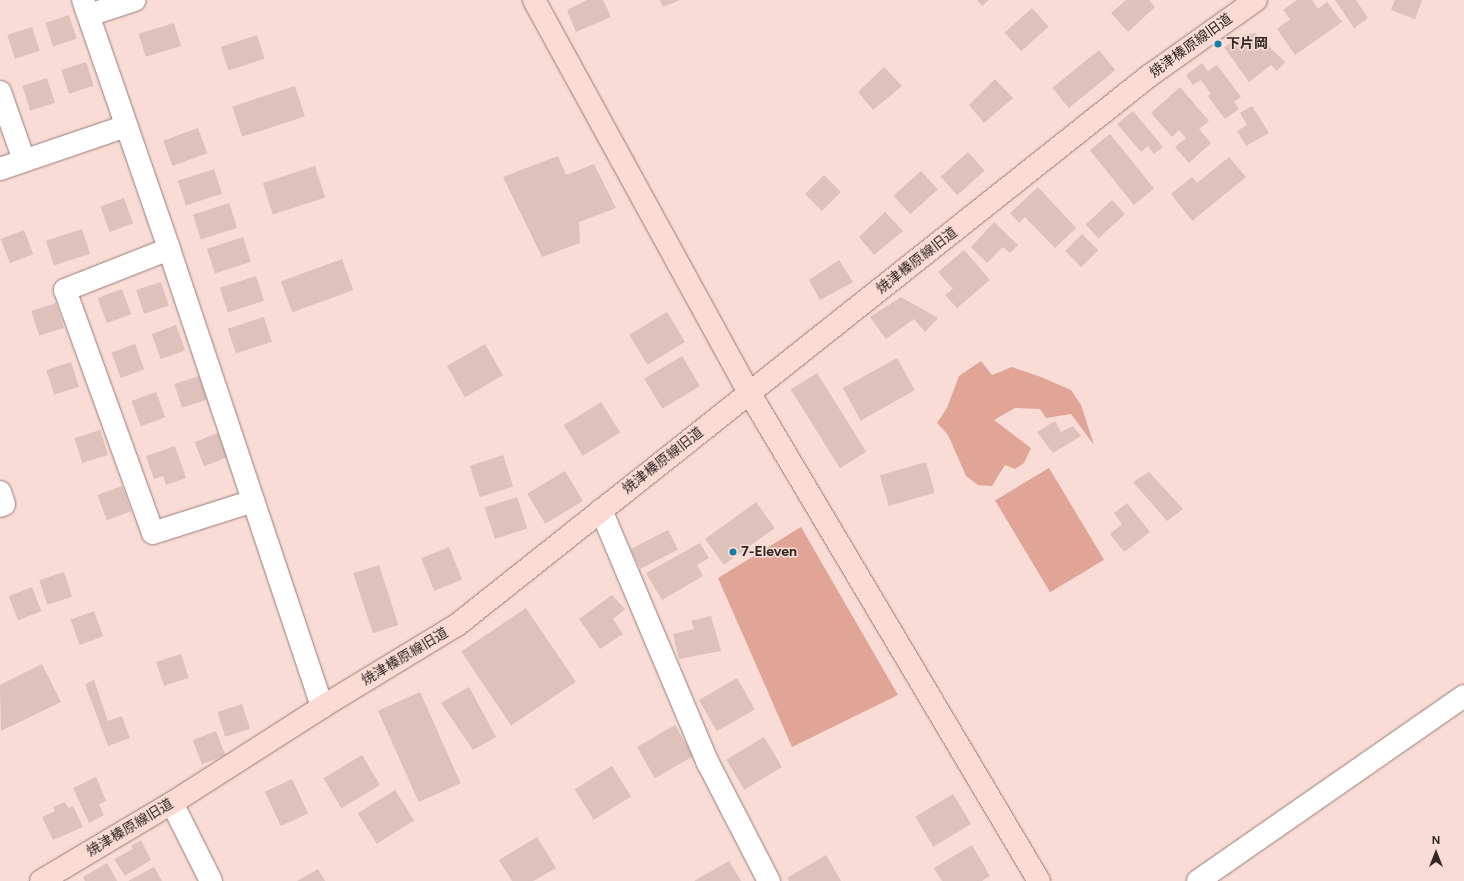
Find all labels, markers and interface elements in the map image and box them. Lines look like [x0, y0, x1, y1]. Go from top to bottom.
street label: 焼津榛原線旧道 [1146, 10, 1236, 82]
place label: 下片岡 [1226, 36, 1268, 52]
marker: 下片岡 [1213, 39, 1223, 49]
street label: 焼津榛原線旧道 [873, 224, 961, 298]
street label: 焼津榛原線旧道 [619, 424, 707, 498]
place label: 7-Eleven [741, 544, 797, 560]
marker: 7-Eleven [728, 547, 738, 557]
street label: 焼津榛原線旧道 [359, 625, 451, 689]
street label: 焼津榛原線旧道 [84, 796, 176, 860]
north arrow [1416, 833, 1456, 873]
text: N [1432, 834, 1440, 847]

